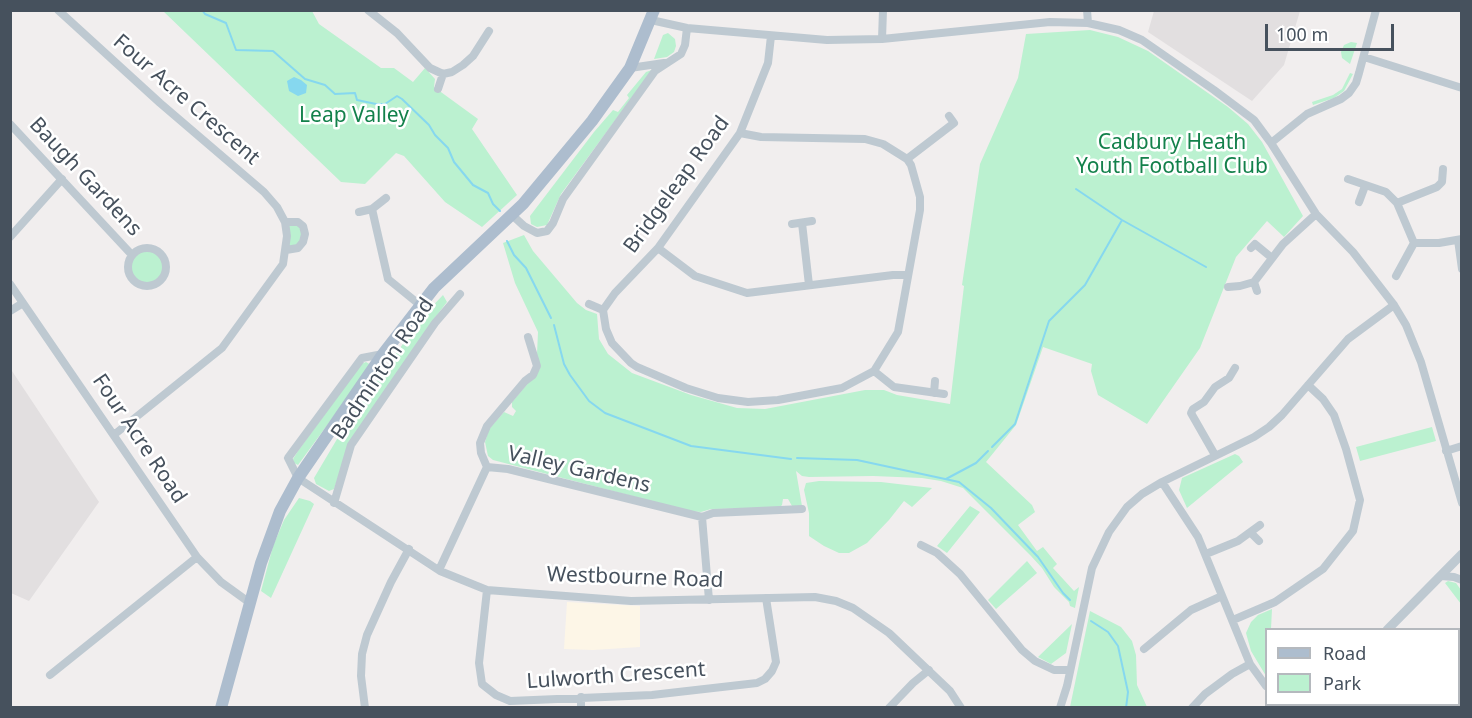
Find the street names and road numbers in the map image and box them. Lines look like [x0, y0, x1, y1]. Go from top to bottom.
street label: Four Acre Crescent [108, 30, 264, 170]
street label: Bridgeleap Road [619, 112, 735, 258]
street label: Baugh Gardens [24, 113, 146, 241]
street label: Badminton Road [326, 293, 440, 445]
street label: Four Acre Road [87, 370, 191, 508]
street label: Valley Gardens [505, 441, 653, 499]
street label: Westbourne Road [546, 562, 724, 594]
street label: Lulworth Crescent [526, 657, 706, 695]

